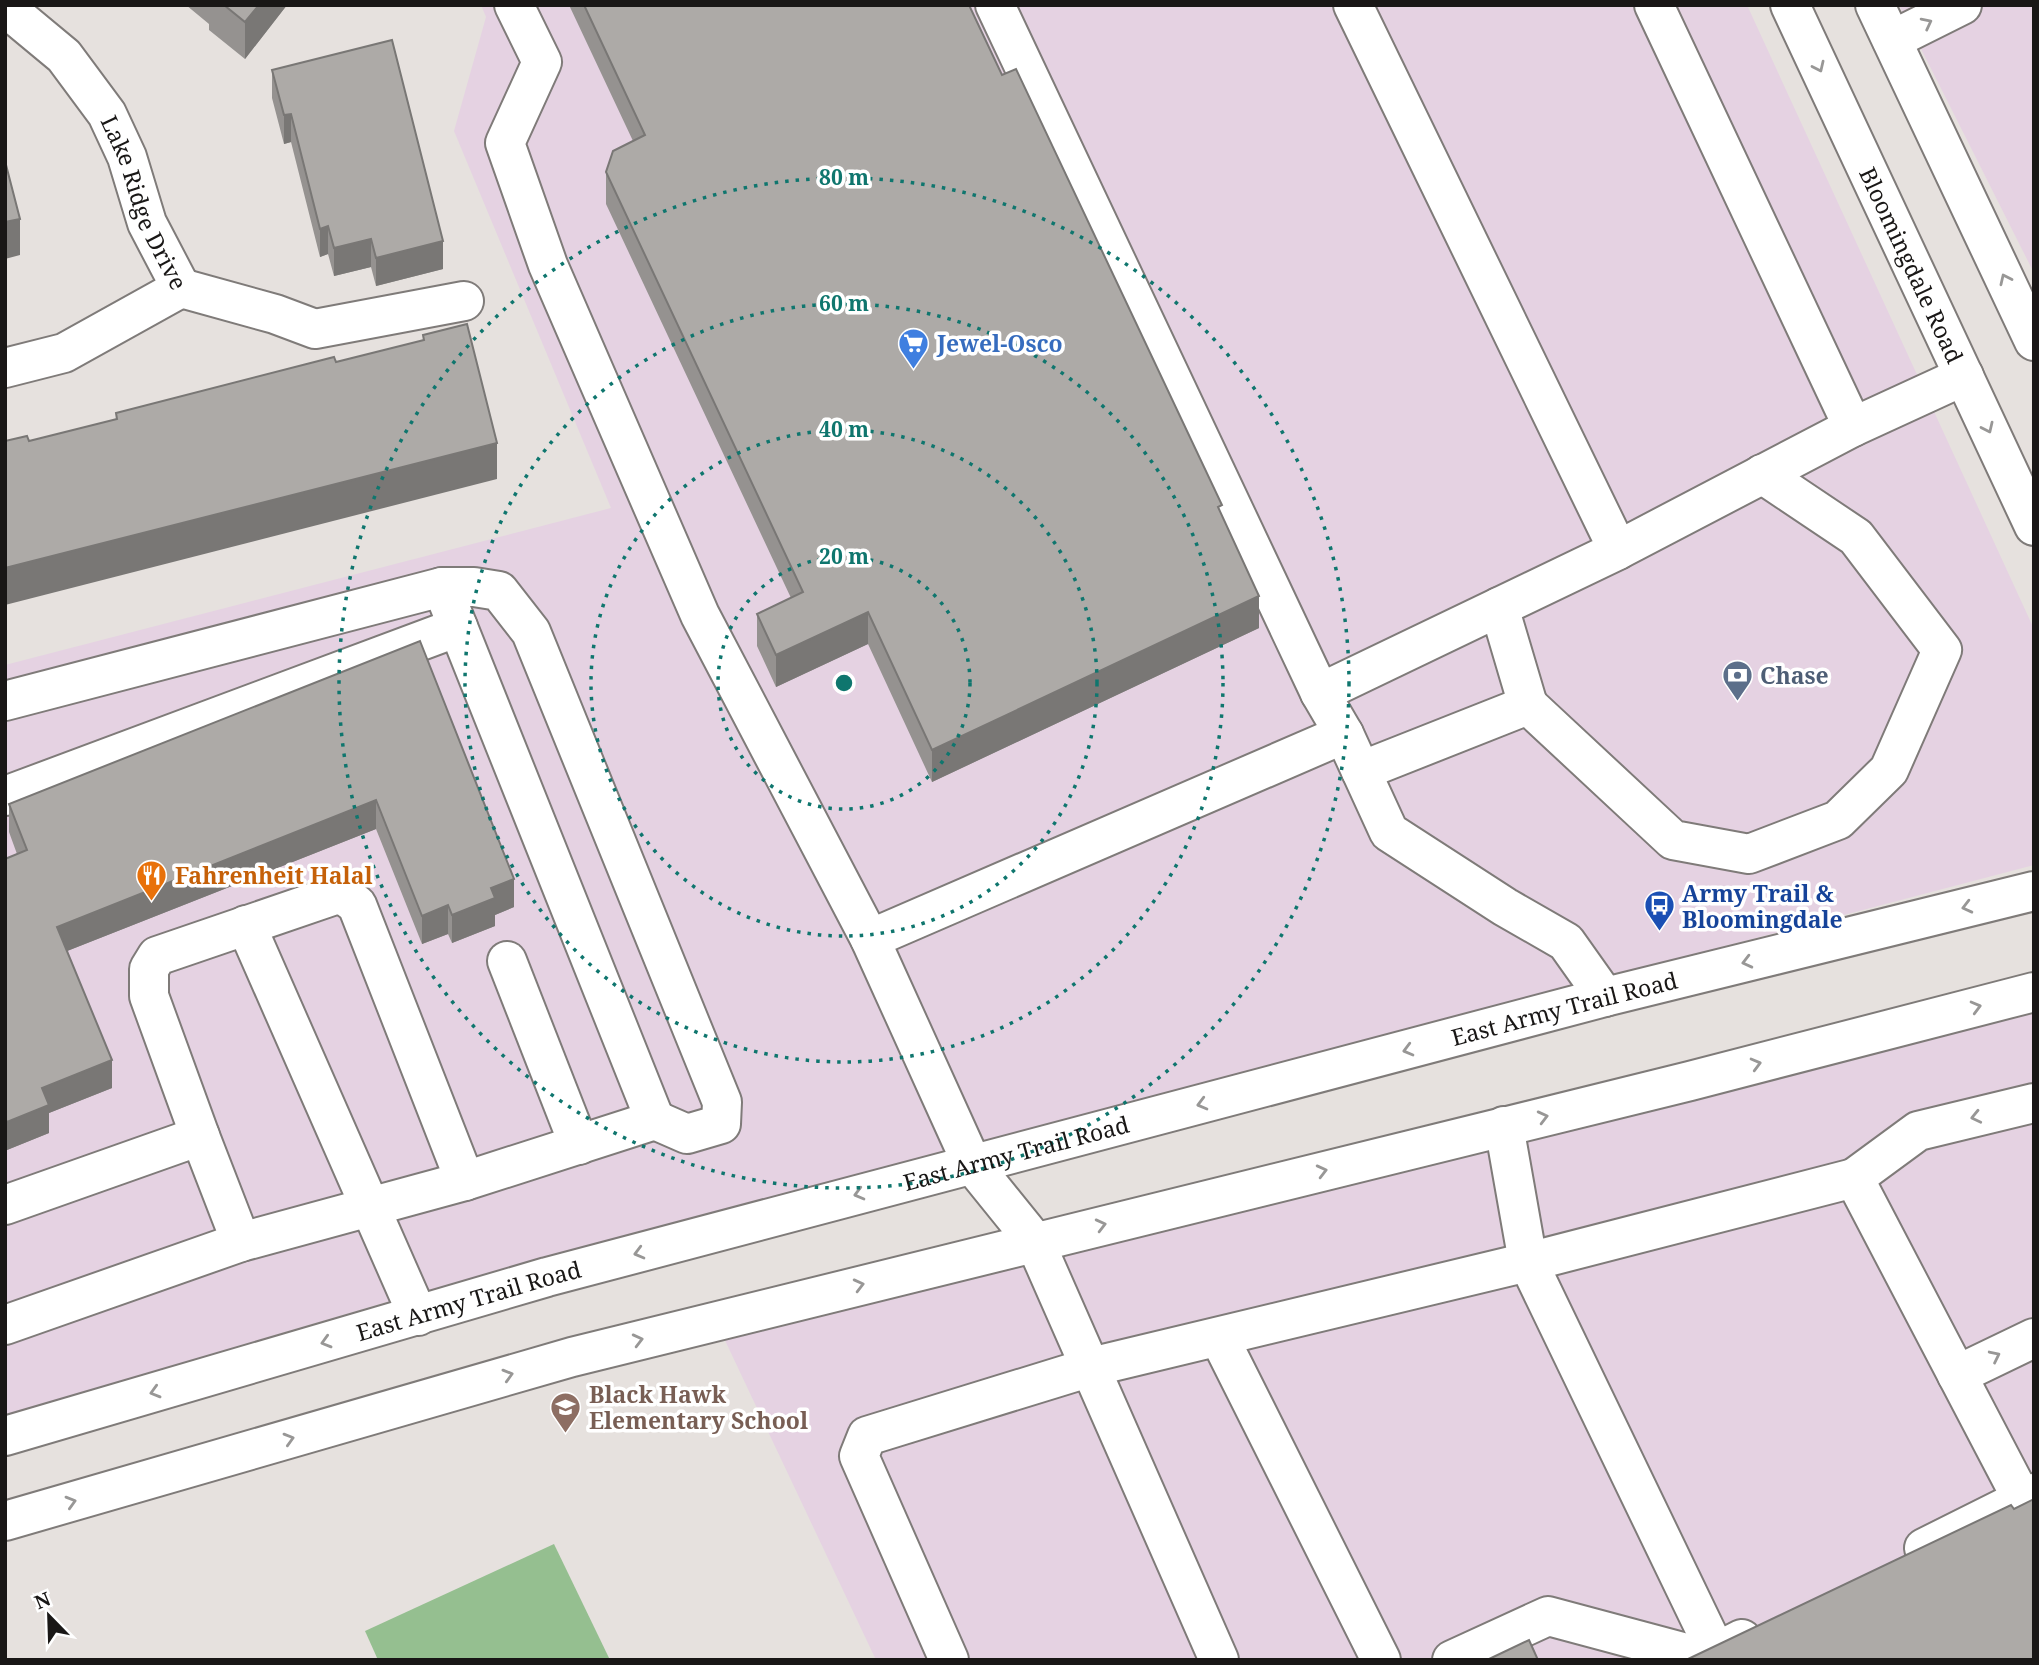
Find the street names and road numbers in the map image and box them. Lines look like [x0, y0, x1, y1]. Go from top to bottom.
street label: Lake Ridge Drive [94, 110, 195, 295]
street label: Bloomingdale Road [1852, 162, 1971, 368]
street label: East Army Trail Road [1448, 964, 1681, 1053]
street label: East Army Trail Road [900, 1108, 1132, 1198]
street label: East Army Trail Road [352, 1253, 584, 1348]

